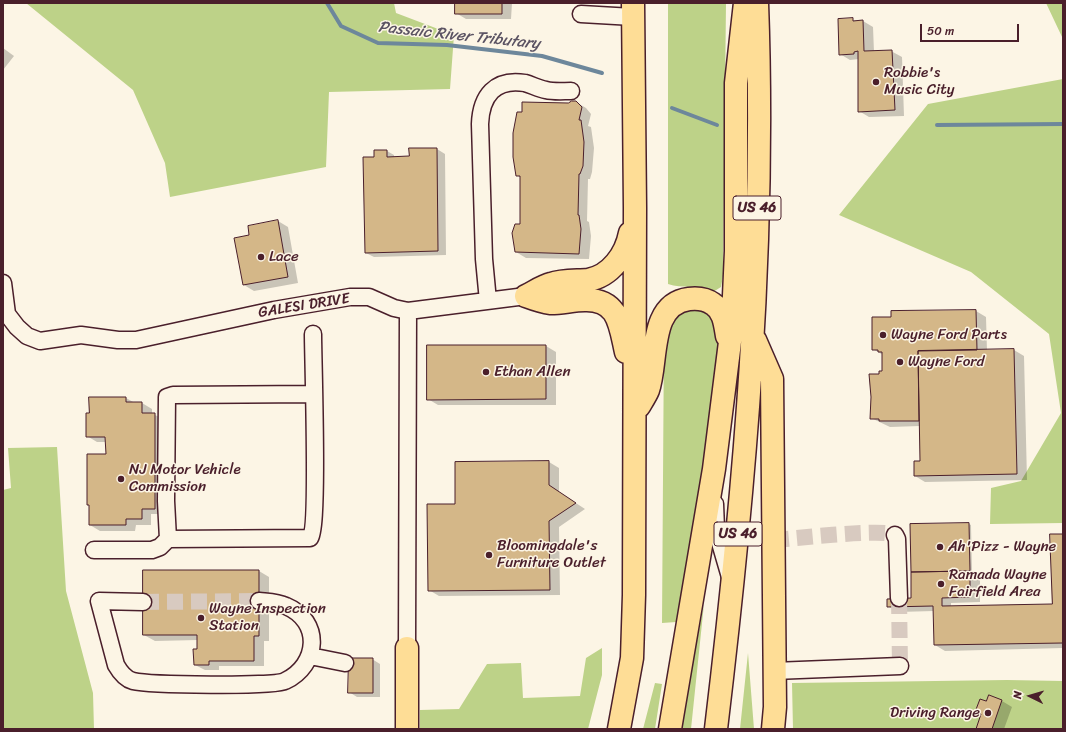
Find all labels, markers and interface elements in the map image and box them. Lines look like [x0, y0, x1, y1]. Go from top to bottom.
scale bar [922, 16, 1021, 42]
water label: Passaic River Tributary [377, 18, 541, 54]
text: 50 m [927, 20, 954, 42]
place label: Robbie's Music City [884, 64, 955, 99]
marker: Robbie's Music City [871, 77, 881, 87]
road number: US 46 [733, 196, 781, 220]
place label: Lace [269, 248, 299, 266]
marker: Lace [256, 252, 266, 262]
street label: GALESI DRIVE [257, 290, 351, 322]
place label: Wayne Ford Parts [891, 326, 1007, 344]
marker: Wayne Ford Parts [878, 330, 888, 340]
place label: Wayne Ford [908, 353, 984, 371]
marker: Wayne Ford [895, 357, 905, 367]
place label: Ethan Allen [494, 363, 571, 381]
marker: Ethan Allen [481, 367, 491, 377]
place label: NJ Motor Vehicle Commission [129, 461, 241, 496]
marker: NJ Motor Vehicle Commission [116, 474, 126, 484]
road number: US 46 [714, 522, 762, 546]
place label: Bloomingdale's Furniture Outlet [497, 537, 606, 572]
place label: Ah'Pizz - Wayne [948, 538, 1056, 556]
marker: Ah'Pizz - Wayne [935, 542, 945, 552]
marker: Bloomingdale's Furniture Outlet [484, 550, 494, 560]
place label: Ramada Wayne Fairfield Area [949, 566, 1047, 601]
marker: Ramada Wayne Fairfield Area [936, 579, 946, 589]
place label: Wayne Inspection Station [209, 600, 326, 635]
marker: Wayne Inspection Station [196, 613, 206, 623]
north arrow [1010, 676, 1050, 716]
text: N [1008, 690, 1027, 700]
place label: Driving Range [890, 704, 980, 722]
marker: Driving Range [983, 708, 993, 718]

